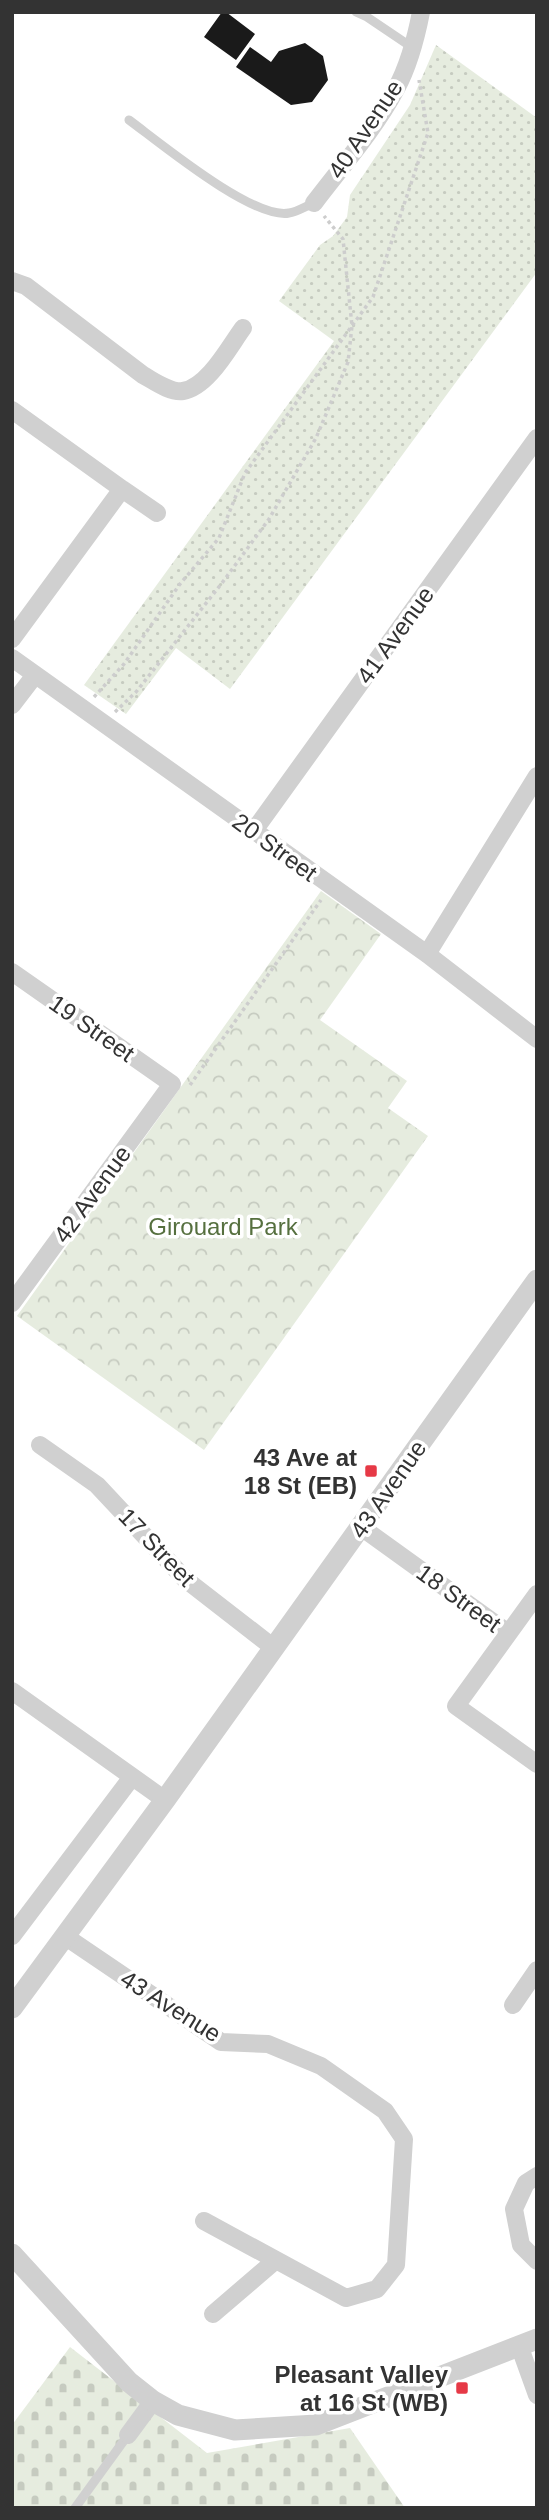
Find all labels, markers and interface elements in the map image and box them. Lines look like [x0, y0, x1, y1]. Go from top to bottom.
street label: 40 Avenue [322, 75, 408, 183]
street label: 41 Avenue [351, 581, 439, 689]
street label: 20 Street [228, 807, 323, 887]
street label: 19 Street [44, 989, 140, 1067]
street label: 42 Avenue [48, 1140, 136, 1248]
park label: Girouard Park [148, 1213, 299, 1240]
street label: 43 Avenue [345, 1435, 431, 1543]
place label: 43 Ave at 18 St (EB) [244, 1444, 357, 1499]
marker: 43 Ave at 18 St (EB) [363, 1463, 379, 1479]
street label: 17 Street [113, 1503, 201, 1592]
street label: 18 Street [412, 1558, 507, 1638]
street label: 43 Avenue [116, 1965, 226, 2047]
place label: Pleasant Valley at 16 St (WB) [275, 2361, 449, 2416]
marker: Pleasant Valley at 16 St (WB) [454, 2380, 470, 2396]

